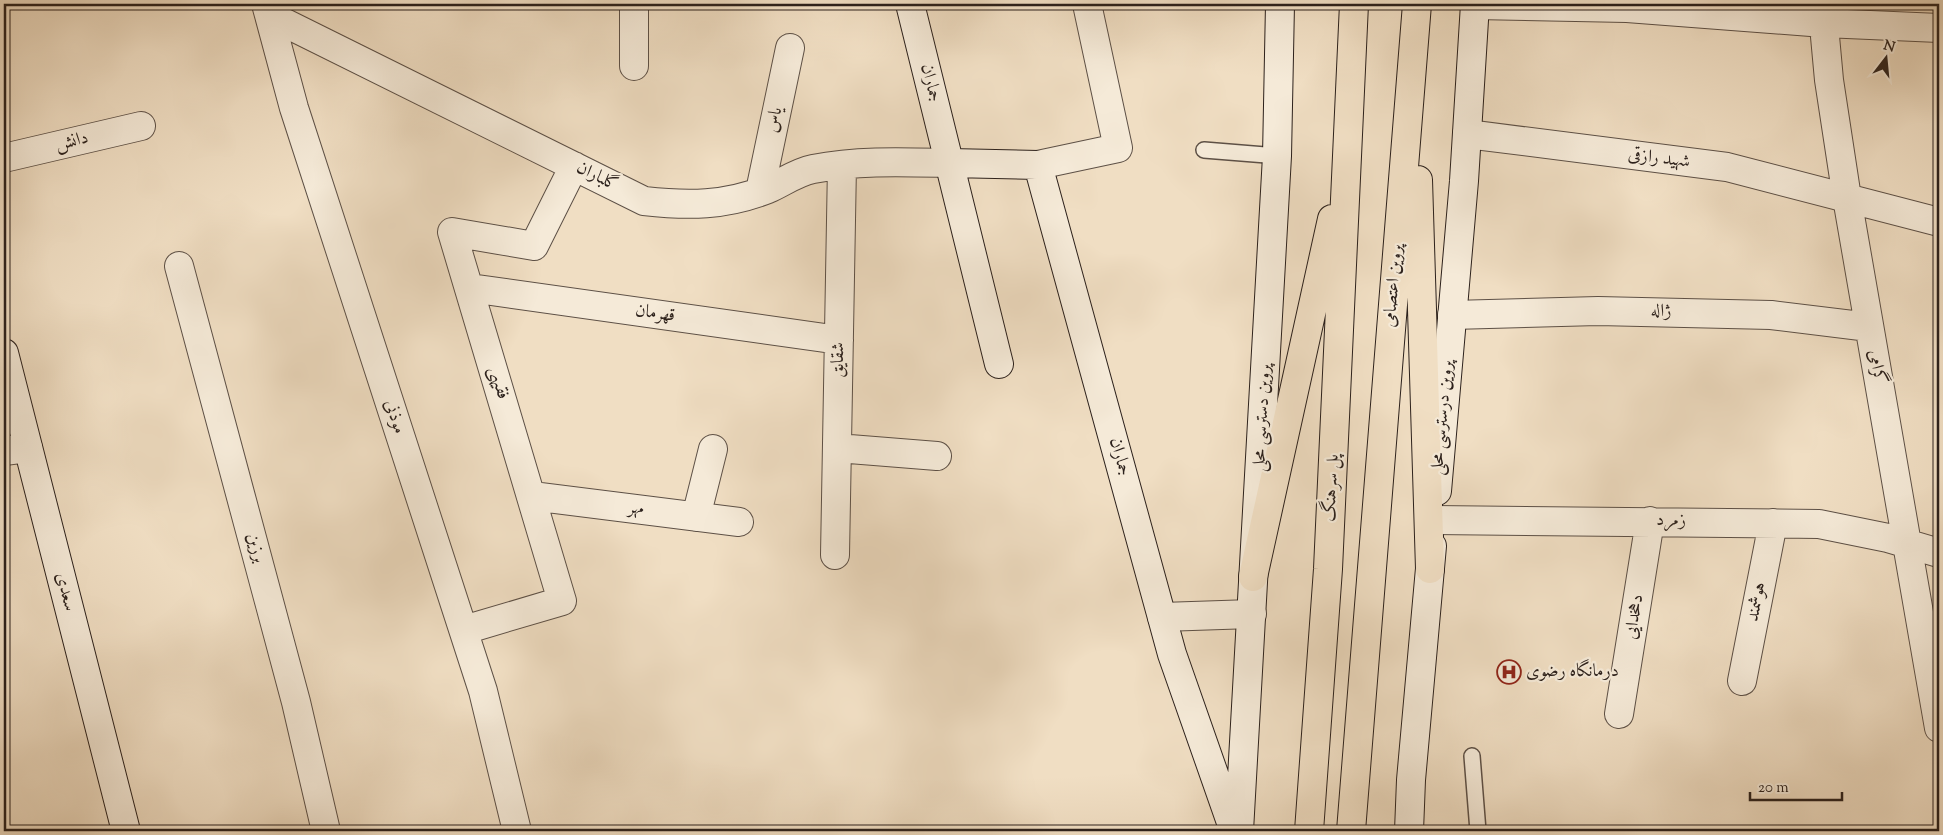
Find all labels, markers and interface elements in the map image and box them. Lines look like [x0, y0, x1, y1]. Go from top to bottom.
north arrow [1860, 32, 1910, 82]
text: N [1881, 36, 1897, 59]
street label: جماران [913, 61, 947, 105]
street label: یاس [760, 103, 791, 135]
street label: دانش [53, 126, 91, 158]
street label: شهید رازقی [1627, 142, 1691, 176]
street label: گلباران [572, 155, 622, 199]
street label: پروین اعتصامی [1377, 242, 1411, 329]
street label: قهرمان [633, 298, 677, 330]
street label: ژاله [1650, 299, 1672, 325]
street label: شقایق [826, 342, 852, 378]
street label: گرامی [1860, 348, 1893, 386]
street label: پروین درسترسی محلی [1425, 358, 1461, 477]
street label: پروین دسترسی محلی [1247, 362, 1279, 473]
street label: فقیهی [481, 363, 515, 403]
street label: موذنی [376, 397, 412, 437]
street label: جماران [1101, 435, 1137, 479]
street label: پل سرهنگ [1316, 452, 1347, 523]
street label: مهر [625, 495, 646, 523]
street label: زمرد [1656, 508, 1686, 534]
street label: برزین [239, 530, 271, 566]
street label: سعدی [48, 570, 82, 614]
street label: هوشمند [1740, 580, 1774, 624]
street label: دهخدایی [1619, 593, 1651, 641]
place label: درمانگاه رضوی [1526, 658, 1619, 685]
hospital icon: درمانگاه رضوی [1496, 659, 1522, 685]
scale bar [1750, 770, 1843, 802]
text: 20 m [1758, 778, 1789, 799]

